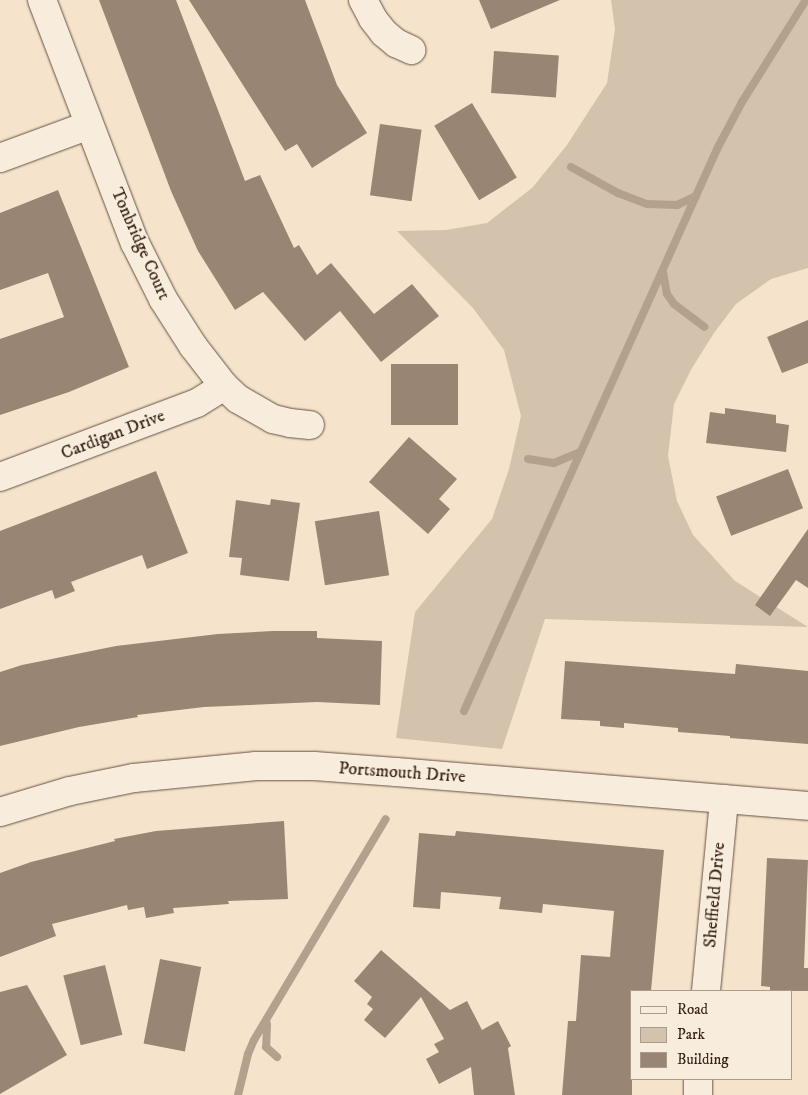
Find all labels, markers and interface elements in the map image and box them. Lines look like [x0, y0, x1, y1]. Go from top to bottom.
street label: Tonbridge Court [106, 185, 174, 303]
street label: Cardigan Drive [58, 405, 168, 465]
street label: Portsmouth Drive [338, 758, 466, 788]
street label: Sheffield Drive [700, 841, 730, 949]
legend [630, 990, 793, 1080]
text: Road [677, 1000, 708, 1019]
text: Park [677, 1025, 705, 1044]
text: Building [677, 1050, 729, 1069]

